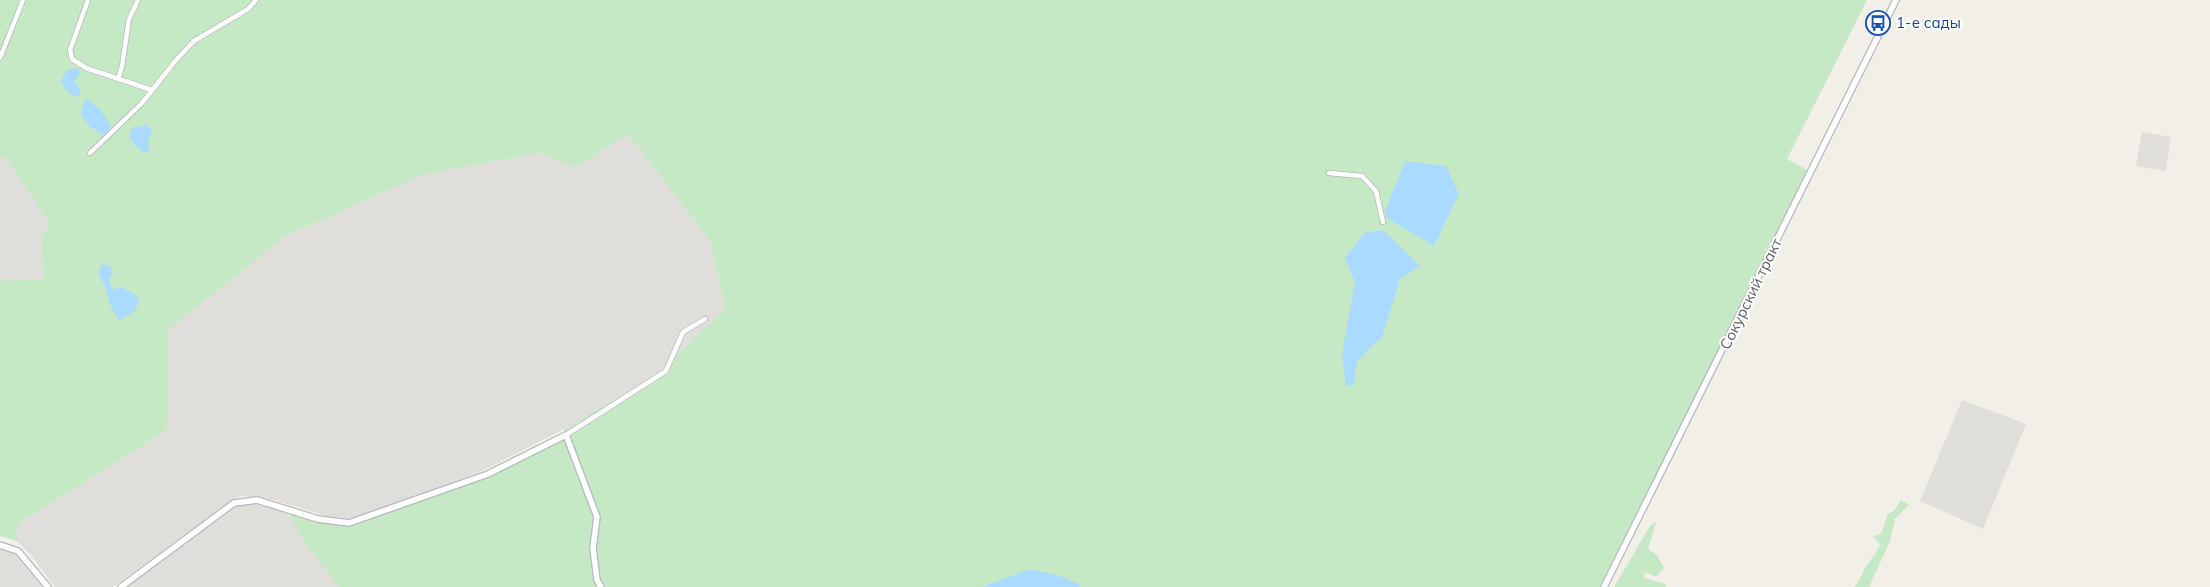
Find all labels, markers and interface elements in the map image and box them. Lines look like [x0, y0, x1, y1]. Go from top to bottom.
bus stop icon: 1-е сады [1865, 10, 1891, 36]
place label: 1-е сады [1896, 13, 1961, 32]
street label: Сокурский тракт [1715, 235, 1786, 353]

